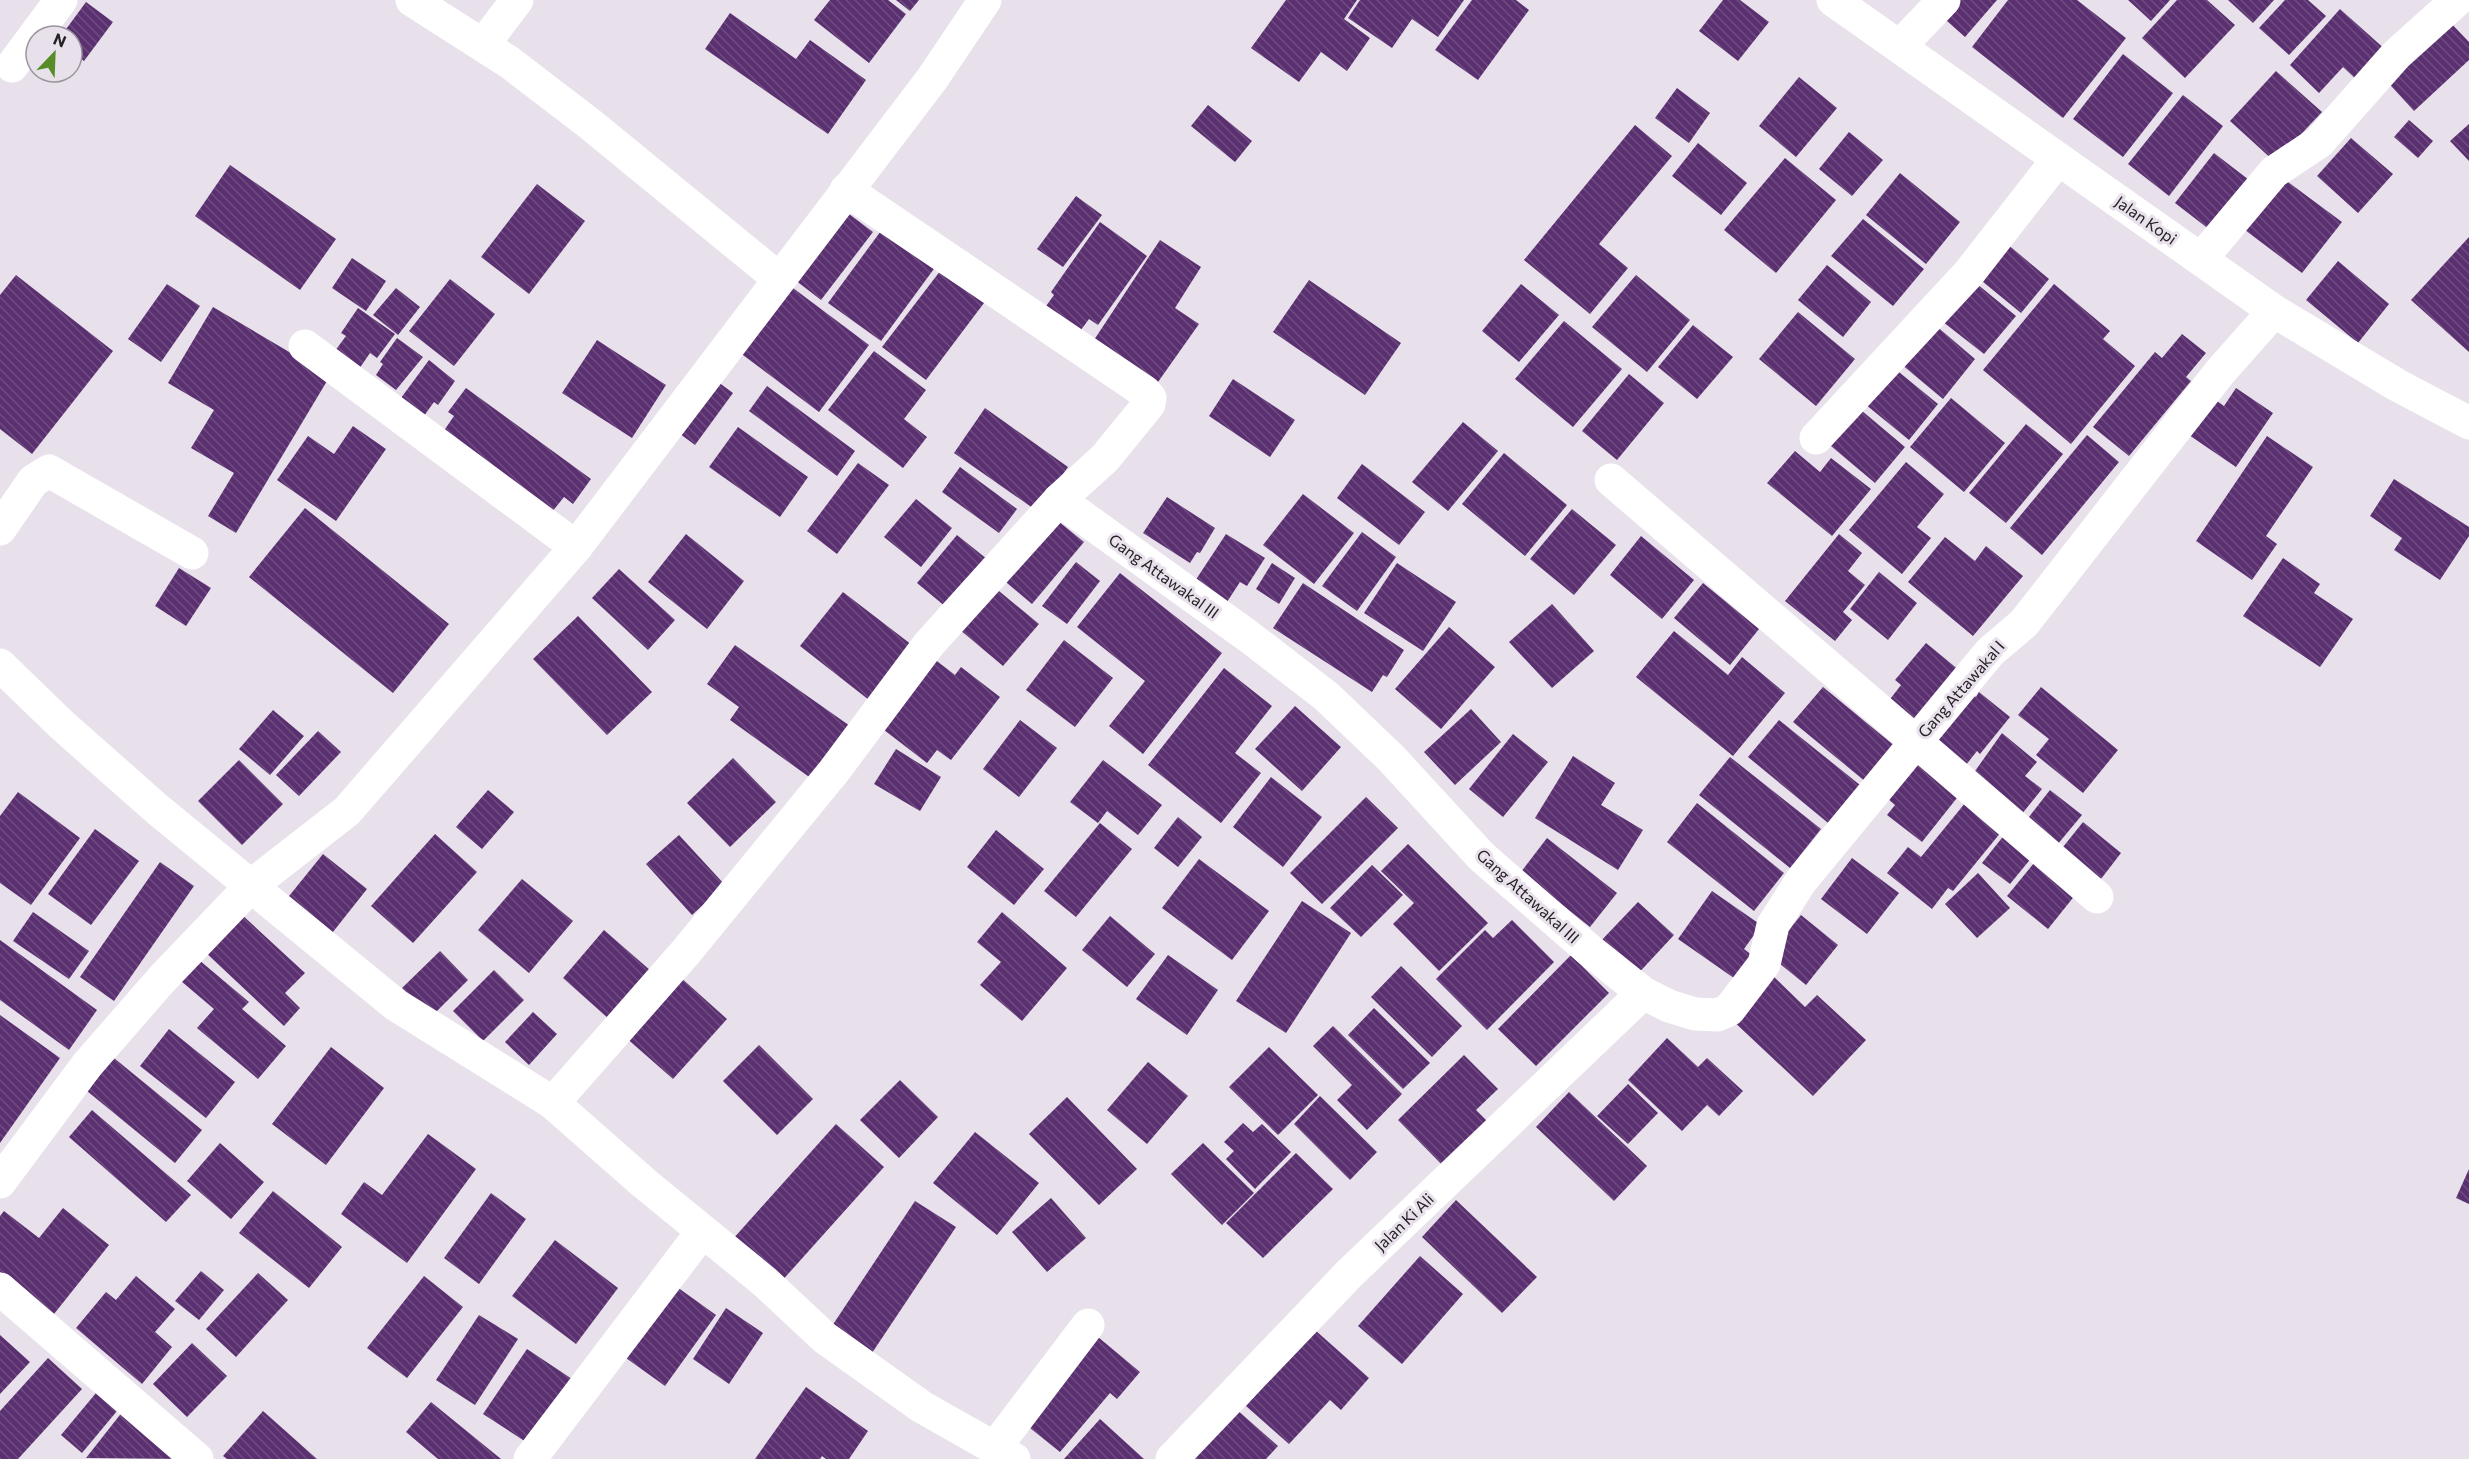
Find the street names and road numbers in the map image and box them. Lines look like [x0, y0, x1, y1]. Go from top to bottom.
street label: Jalan Kopi [2112, 191, 2181, 248]
street label: Gang Attawakal III [1106, 529, 1223, 622]
street label: Gang Attawakal I [1913, 636, 2008, 741]
street label: Gang Attawakal III [1473, 845, 1583, 947]
street label: Jalan Ki Ali [1370, 1189, 1437, 1254]

